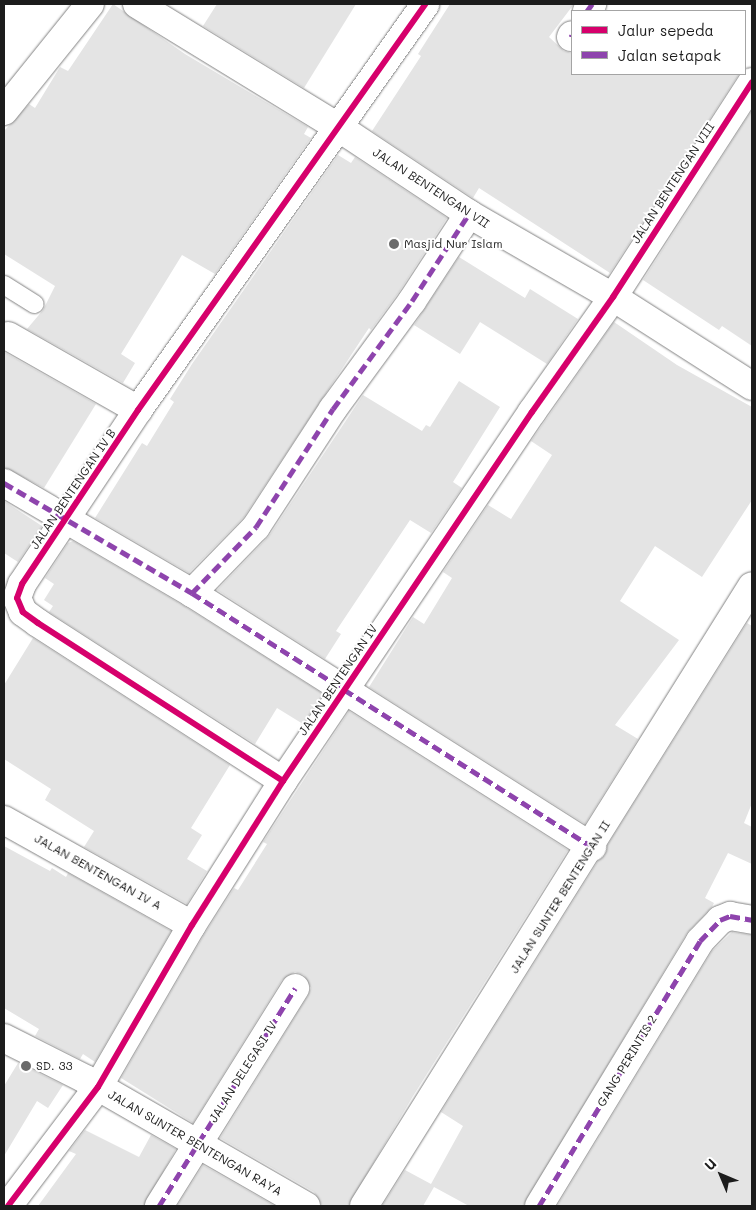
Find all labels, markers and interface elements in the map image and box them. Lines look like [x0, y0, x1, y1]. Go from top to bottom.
legend [571, 10, 746, 75]
text: Jalur sepeda [618, 20, 714, 40]
text: Jalan setapak [618, 45, 721, 65]
street label: JALAN BENTENGAN VIII [629, 120, 717, 246]
street label: JALAN BENTENGAN VII [370, 145, 492, 231]
place label: Masjid Nur Islam [404, 237, 502, 251]
marker: Masjid Nur Islam [388, 238, 400, 250]
street label: JALAN BENTENGAN IV B [27, 426, 119, 552]
street label: JALAN BENTENGAN IV [295, 622, 381, 738]
street label: JALAN SUNTER BENTENGAN II [507, 818, 613, 976]
street label: JALAN BENTENGAN IV A [32, 831, 164, 913]
street label: GANG PERINTIS 2 [594, 1013, 660, 1109]
street label: JALAN DELEGASI IV [206, 1019, 280, 1125]
place label: SD. 33 [36, 1059, 72, 1073]
marker: SD. 33 [20, 1060, 32, 1072]
street label: JALAN SUNTER BENTENGAN RAYA [105, 1087, 285, 1199]
north arrow [696, 1150, 746, 1200]
text: U [700, 1154, 720, 1174]

